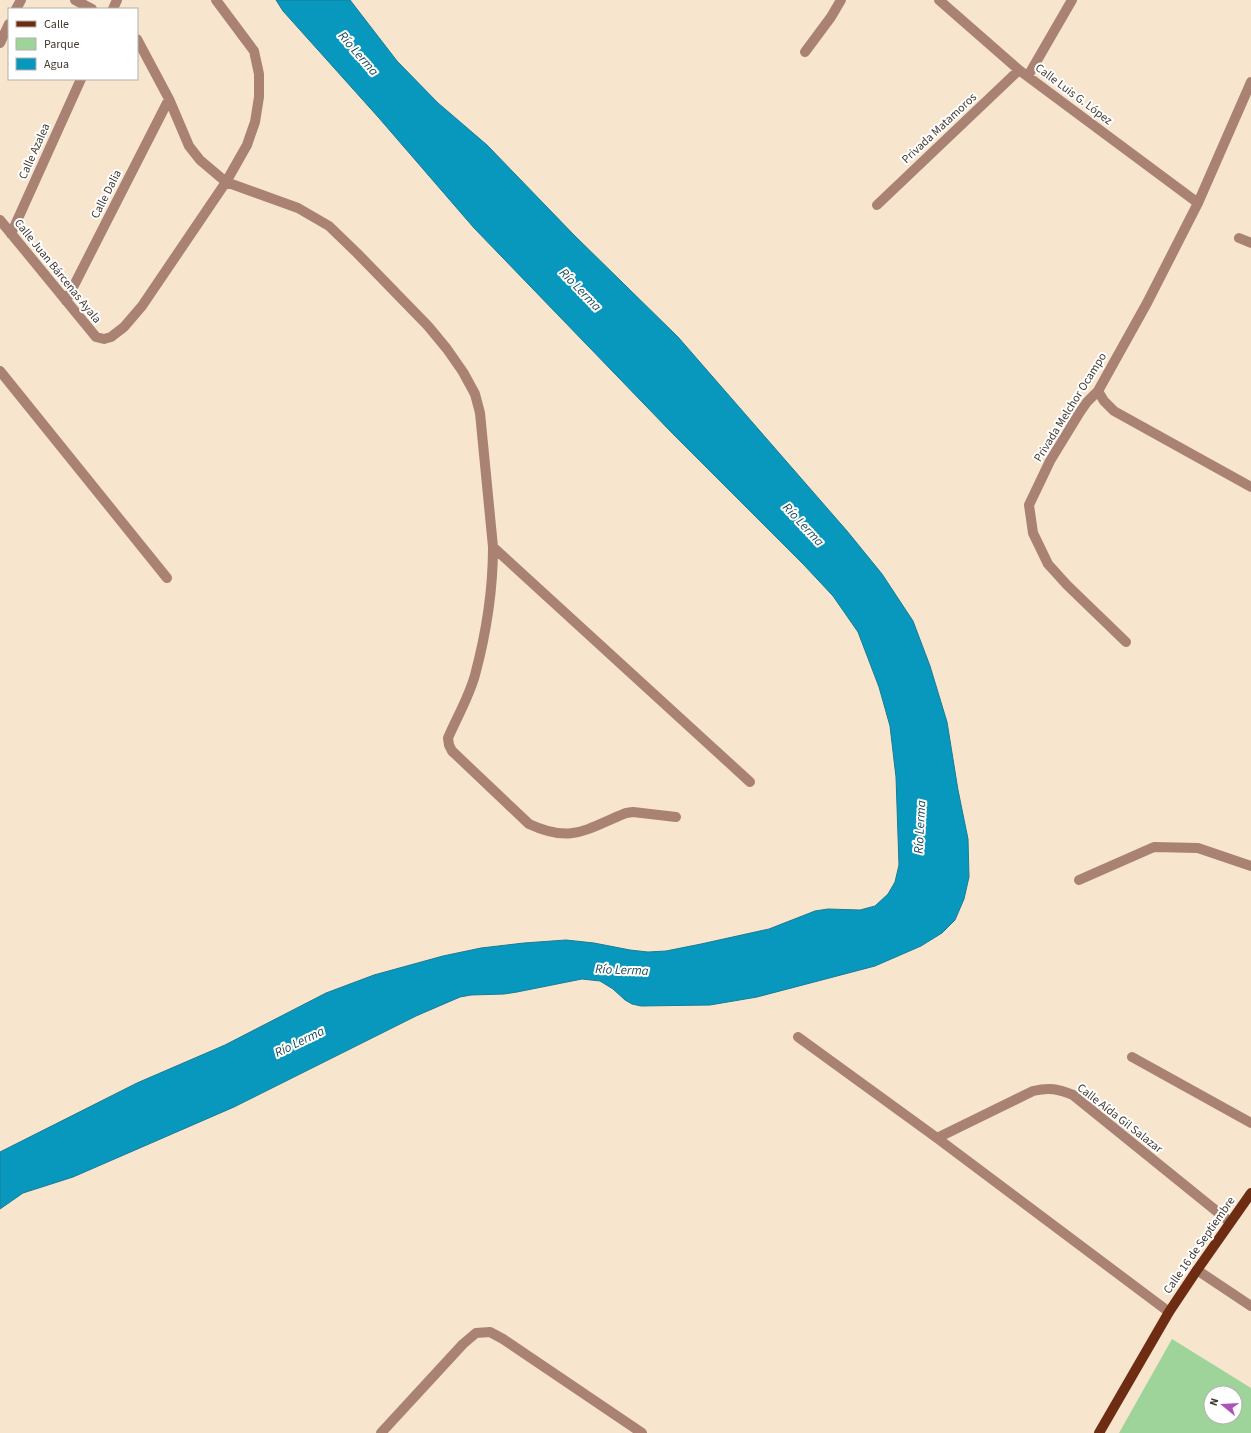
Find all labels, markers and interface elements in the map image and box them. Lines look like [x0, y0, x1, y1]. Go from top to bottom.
legend [8, 8, 138, 80]
text: Calle [44, 16, 69, 33]
water label: Río Lerma [334, 28, 383, 80]
text: Parque [44, 36, 80, 53]
text: Agua [44, 56, 69, 73]
street label: Calle Luis G. López [1032, 60, 1116, 129]
street label: Privada Matamoros [898, 89, 981, 168]
street label: Calle Azalea [15, 120, 54, 182]
street label: Calle Dalia [87, 167, 126, 222]
street label: Calle Juan Bárcenas Ayala [10, 215, 105, 327]
water label: Río Lerma [555, 264, 605, 315]
street label: Privada Melchor Ocampo [1030, 349, 1111, 465]
water label: Río Lerma [778, 499, 828, 550]
water label: Río Lerma [910, 800, 930, 854]
water label: Río Lerma [595, 960, 649, 980]
water label: Río Lerma [271, 1022, 327, 1062]
street label: Calle Aída Gil Salazar [1073, 1080, 1167, 1158]
street label: Calle 16 de Septiembre [1159, 1193, 1239, 1297]
north arrow [1203, 1385, 1243, 1425]
text: N [1206, 1396, 1222, 1408]

